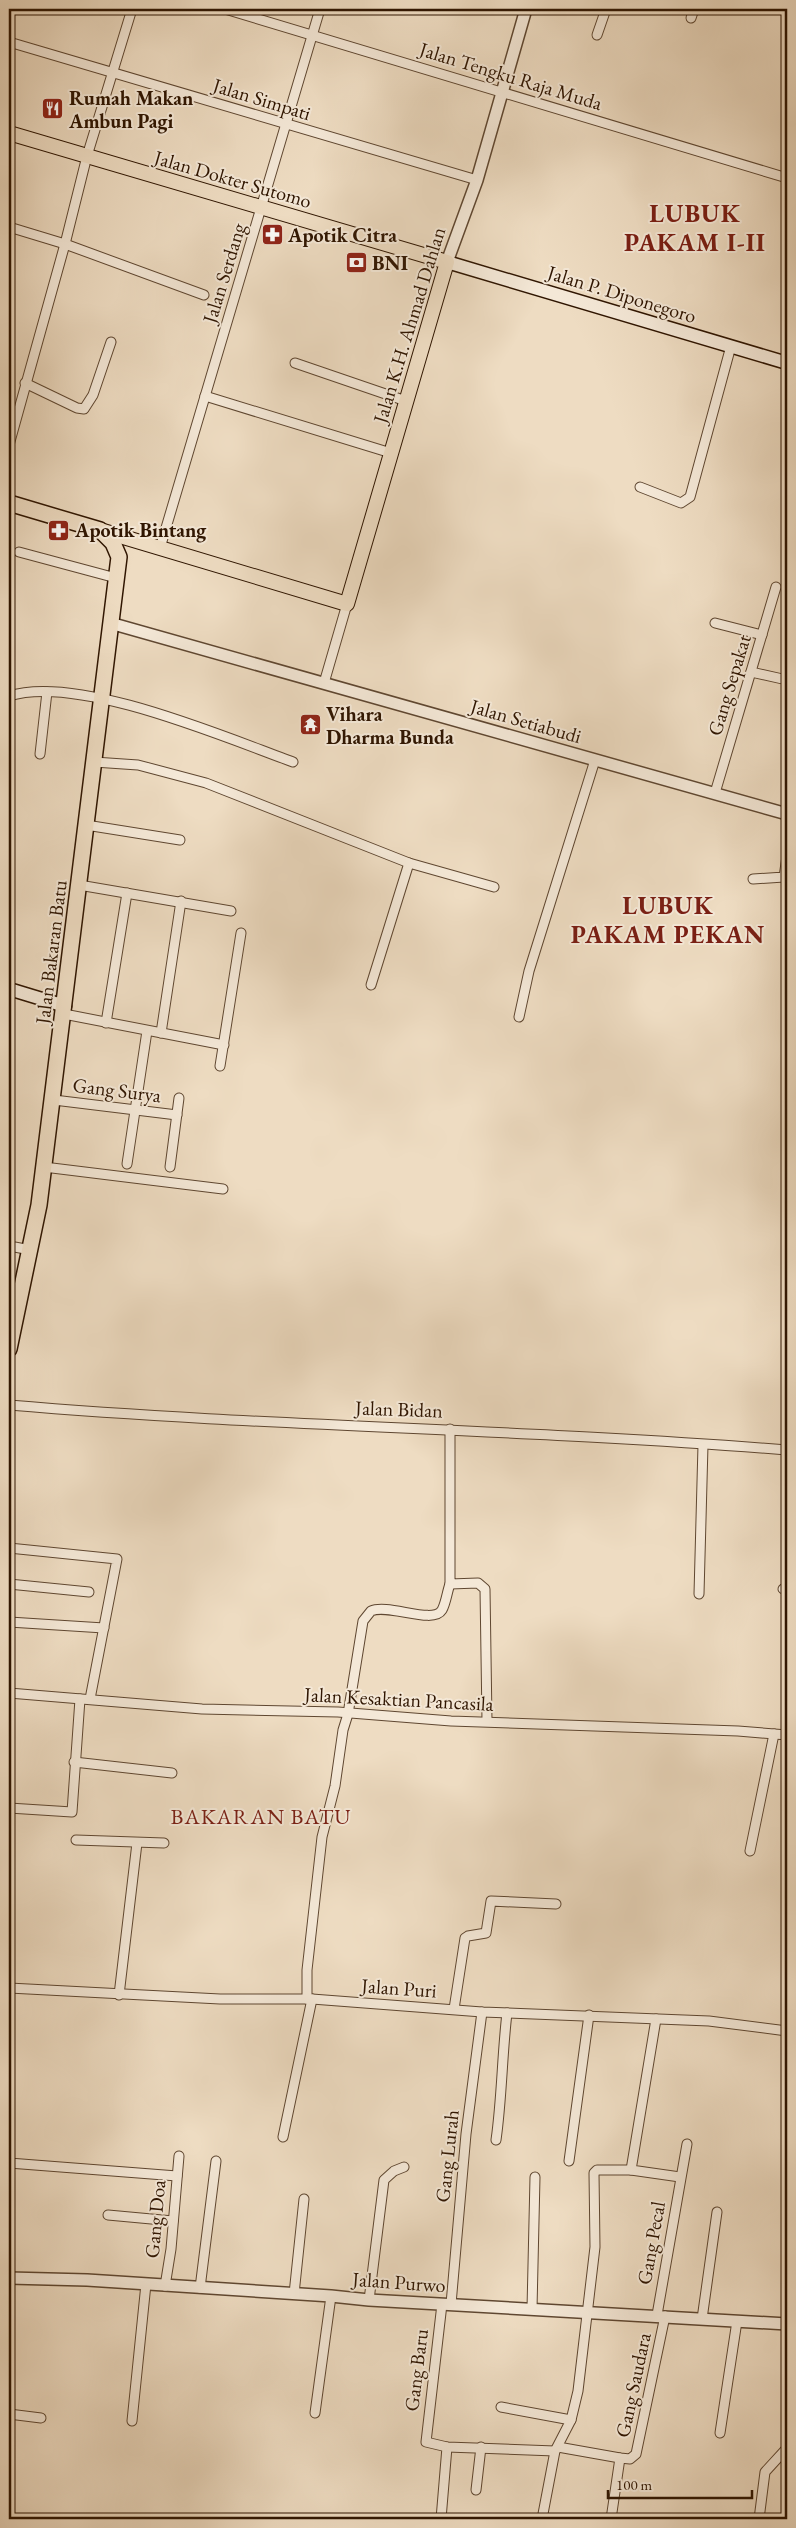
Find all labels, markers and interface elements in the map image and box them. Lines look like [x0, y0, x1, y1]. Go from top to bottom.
street label: Jalan Tengku Raja Muda [415, 35, 605, 116]
street label: Jalan Simpati [208, 71, 314, 126]
place label: Rumah Makan Ambun Pagi [68, 85, 193, 134]
restaurant icon: Rumah Makan Ambun Pagi [41, 97, 65, 121]
street label: Jalan Dokter Sutomo [149, 144, 315, 214]
district label: LUBUK PAKAM I-II [624, 197, 766, 258]
street label: Jalan Serdang [196, 220, 252, 328]
place label: Apotik Citra [287, 222, 397, 248]
pharmacy icon: Apotik Citra [260, 223, 284, 247]
street label: Jalan K.H. Ahmad Dahlan [366, 223, 451, 428]
place label: BNI [372, 250, 408, 276]
bank icon: BNI [344, 251, 368, 275]
street label: Jalan P. Diponegoro [543, 258, 700, 329]
place label: Apotik Bintang [74, 517, 207, 543]
pharmacy icon: Apotik Bintang [47, 518, 71, 542]
street label: Gang Sepakat [701, 631, 757, 739]
street label: Jalan Setiabudi [466, 692, 585, 749]
place label: Vihara Dharma Bunda [326, 701, 454, 750]
temple icon: Vihara Dharma Bunda [298, 713, 322, 737]
street label: Jalan Bakaran Batu [29, 878, 73, 1028]
district label: LUBUK PAKAM PEKAN [571, 889, 765, 950]
street label: Gang Surya [71, 1072, 163, 1108]
street label: Jalan Bidan [353, 1394, 444, 1424]
street label: Jalan Kesaktian Pancasila [302, 1681, 494, 1717]
district label: BAKARAN BATU [171, 1802, 351, 1831]
street label: Jalan Puri [359, 1972, 438, 2004]
street label: Gang Lurah [429, 2108, 465, 2204]
street label: Gang Doa [139, 2179, 171, 2259]
street label: Gang Pecal [631, 2199, 671, 2287]
street label: Jalan Purwo [349, 2266, 447, 2298]
street label: Gang Baru [398, 2327, 434, 2413]
street label: Gang Saudara [609, 2330, 657, 2440]
scale bar [608, 2468, 752, 2500]
text: 100 m [616, 2475, 653, 2494]

